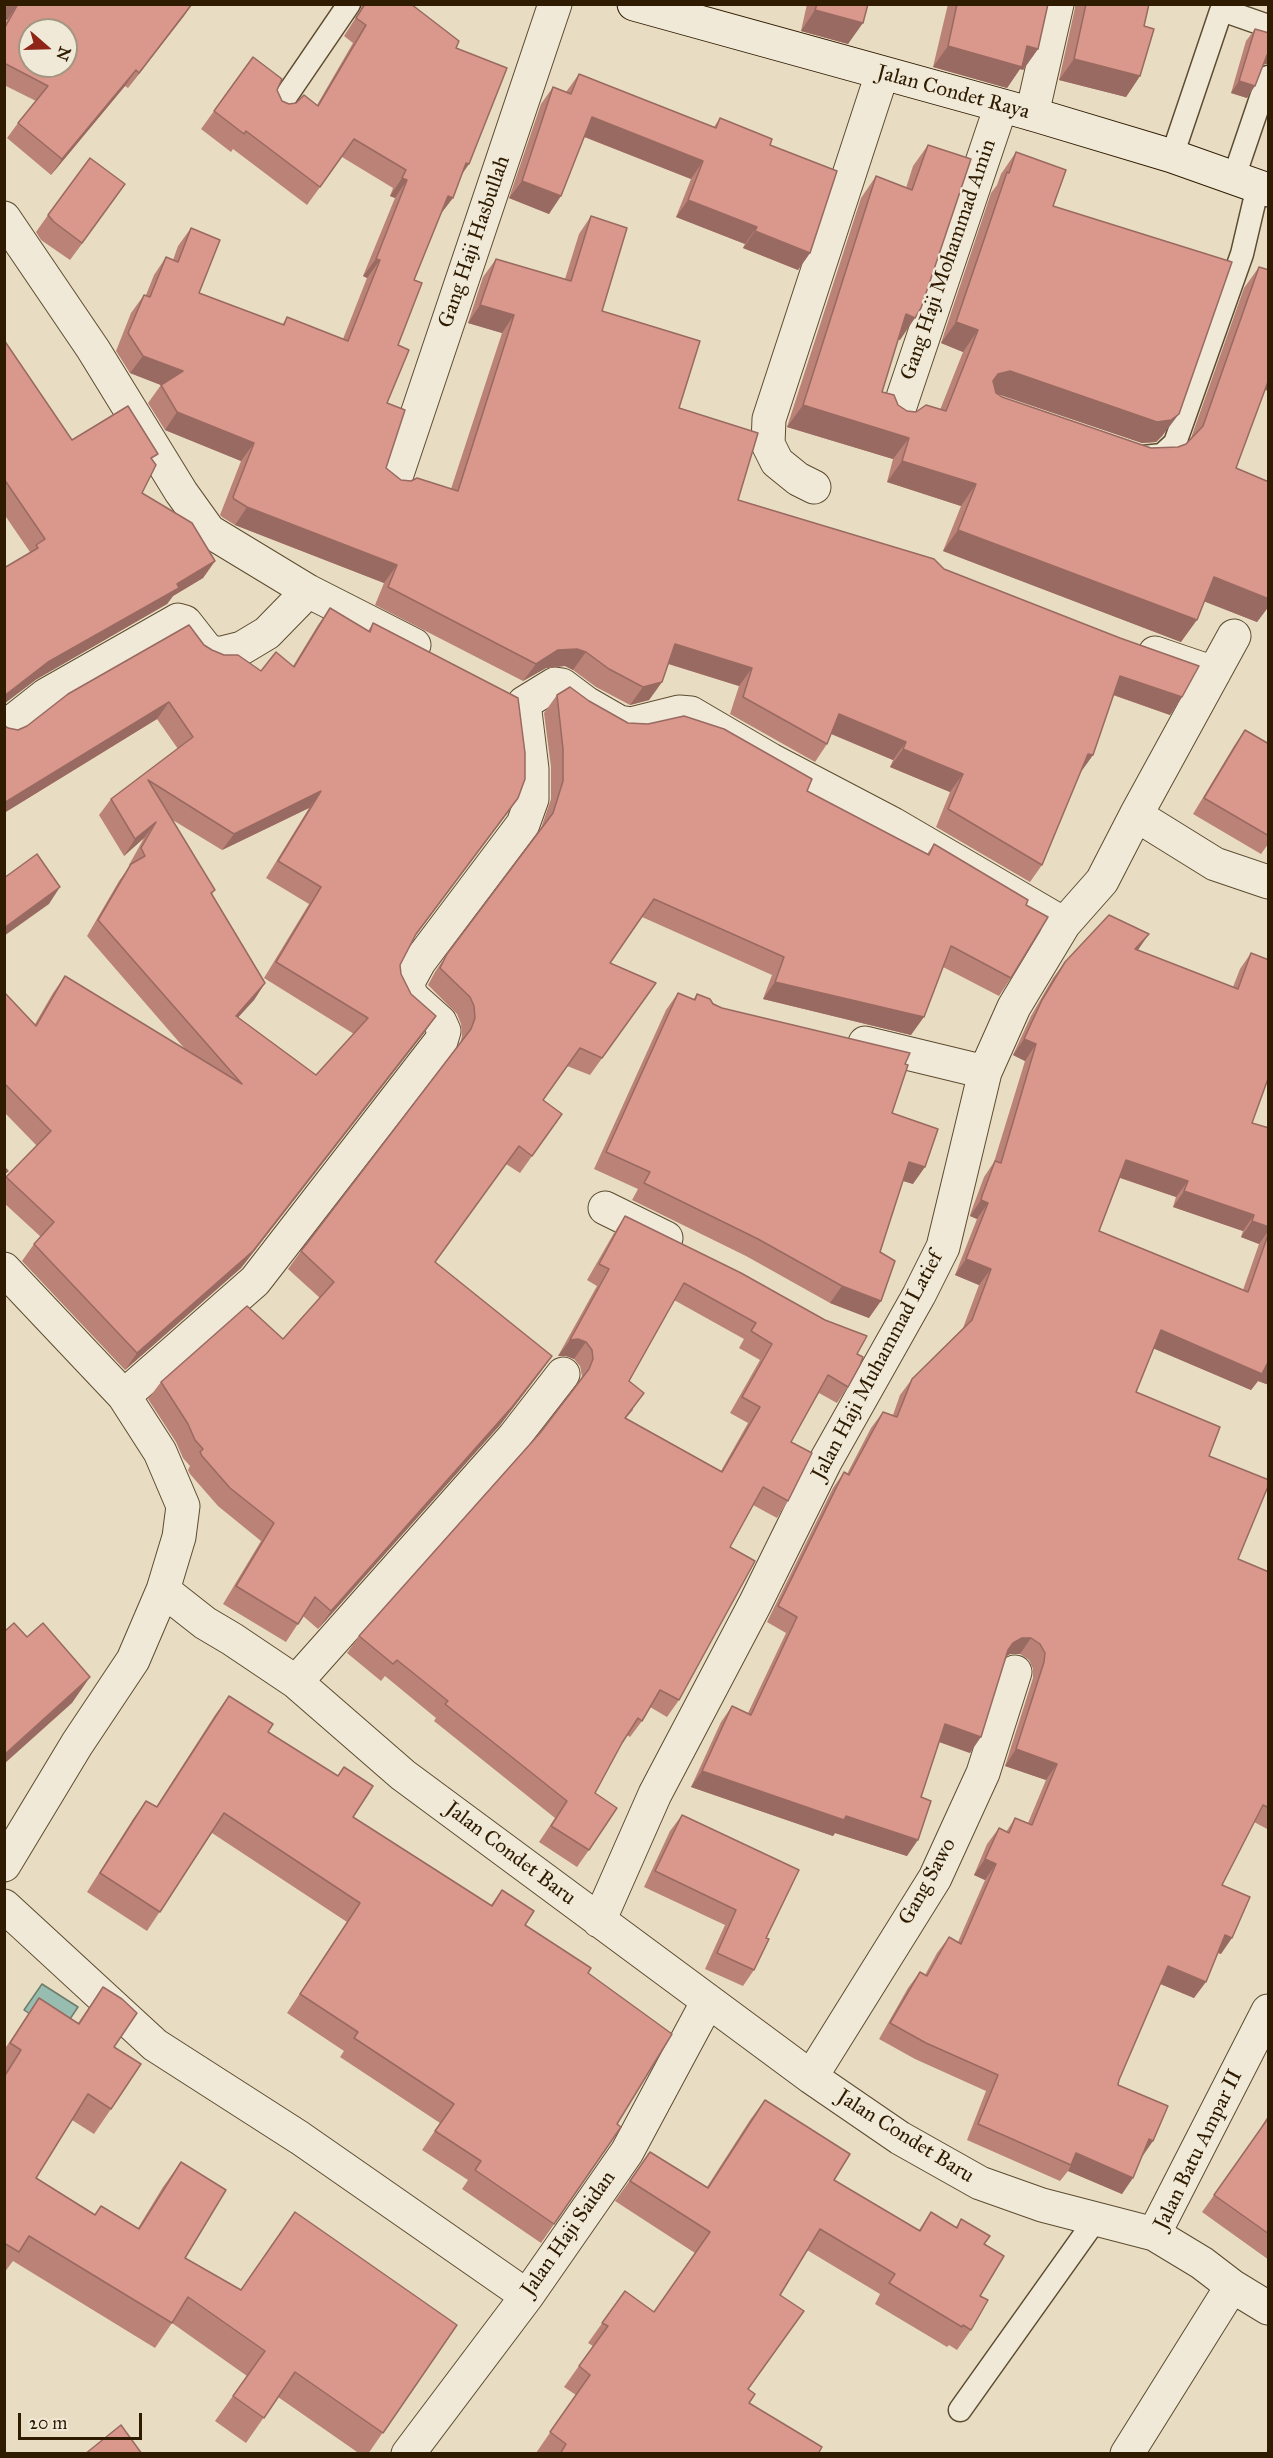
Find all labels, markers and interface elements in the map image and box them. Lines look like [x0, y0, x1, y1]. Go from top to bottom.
north arrow [18, 18, 78, 78]
text: N [52, 44, 75, 63]
street label: Jalan Condet Raya [874, 61, 1032, 125]
street label: Gang Haji Mohammad Amin [896, 136, 1002, 384]
street label: Gang Haji Hasbullah [434, 153, 516, 331]
street label: Jalan Haji Muhammad Latief [807, 1247, 949, 1485]
street label: Jalan Condet Baru [440, 1797, 580, 1911]
street label: Gang Sawo [894, 1834, 962, 1930]
street label: Jalan Batu Ampar II [1149, 2066, 1249, 2234]
street label: Jalan Condet Baru [832, 2085, 978, 2189]
street label: Jalan Haji Saidan [516, 2167, 622, 2301]
scale bar [21, 2401, 146, 2439]
text: 20 m [29, 2412, 67, 2434]

